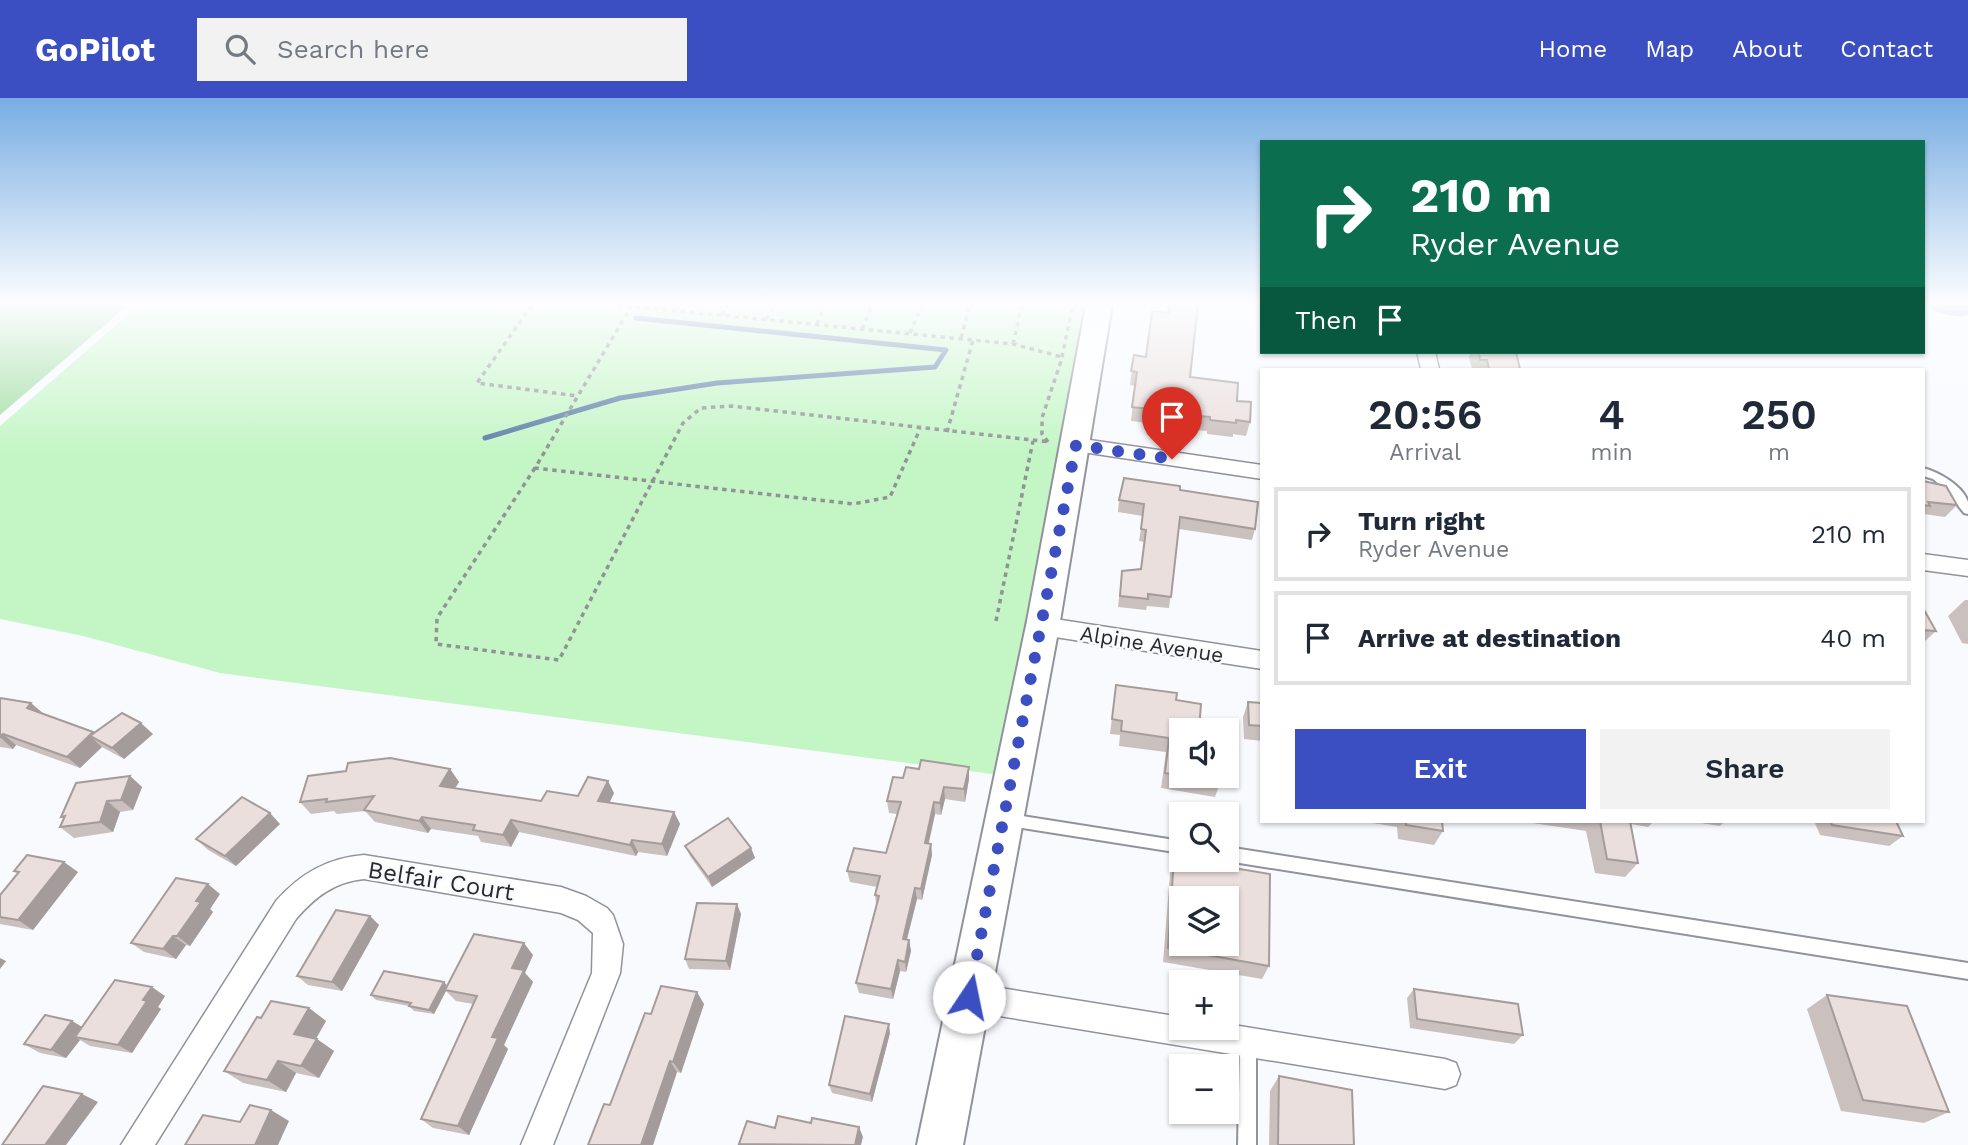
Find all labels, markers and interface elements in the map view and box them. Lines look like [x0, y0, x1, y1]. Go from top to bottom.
search box [197, 18, 687, 81]
text: GoPilot [35, 30, 155, 69]
icon: search [221, 30, 259, 68]
text: Search here [277, 34, 429, 64]
text: Home [1539, 35, 1607, 63]
text: Map [1645, 35, 1694, 63]
text: About [1732, 35, 1802, 63]
text: Contact [1840, 35, 1933, 63]
text: 210 m [1410, 166, 1552, 224]
icon: right [1295, 168, 1386, 259]
text: Ryder Avenue [1410, 225, 1620, 263]
icon: arrive [1371, 301, 1409, 339]
text: Then [1295, 305, 1357, 335]
pin [1142, 387, 1202, 459]
text: 20:56 [1368, 390, 1482, 439]
text: 4 [1598, 390, 1625, 439]
text: 250 [1741, 390, 1817, 439]
icon: arrive [1153, 398, 1191, 436]
text: Arrival [1389, 439, 1461, 466]
text: min [1591, 439, 1633, 466]
text: m [1768, 439, 1790, 466]
text: Turn right [1358, 506, 1485, 536]
icon: right [1299, 515, 1337, 553]
text: 210 m [1811, 519, 1886, 549]
text: Ryder Avenue [1358, 536, 1509, 563]
icon: arrive [1299, 619, 1337, 657]
street label: Alpine Avenue [1079, 620, 1225, 668]
text: Arrive at destination [1358, 623, 1621, 653]
text: 40 m [1820, 623, 1886, 653]
map controls [1169, 718, 1239, 1124]
button: sound [1169, 718, 1239, 788]
button: Exit [1295, 729, 1586, 809]
button: Share [1600, 729, 1890, 809]
button: search [1169, 802, 1239, 872]
street label: Belfair Court [366, 856, 516, 906]
button: layers [1169, 886, 1239, 956]
position arrow [932, 960, 1006, 1034]
button: + [1169, 970, 1239, 1040]
button: − [1169, 1054, 1239, 1124]

